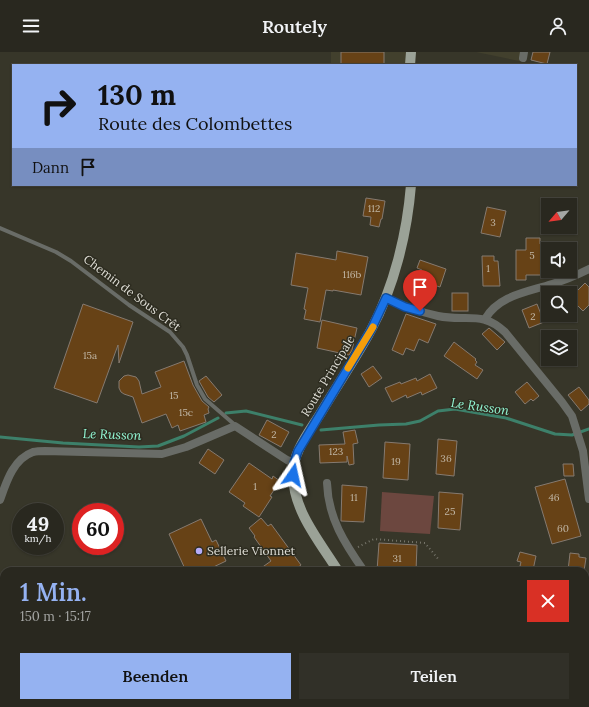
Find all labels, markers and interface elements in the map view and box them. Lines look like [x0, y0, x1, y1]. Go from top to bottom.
icon: menu [20, 15, 42, 37]
text: Routely [262, 15, 327, 38]
icon: person [547, 15, 569, 37]
text: 130 m [98, 77, 176, 113]
icon: right [32, 80, 84, 132]
text: Route des Colombettes [98, 112, 292, 135]
icon: arrive [77, 156, 99, 178]
text: Dann [32, 158, 69, 177]
north arrow [541, 198, 577, 234]
map controls [541, 198, 577, 366]
house number: 112 [368, 202, 380, 215]
house number: 3 [490, 216, 496, 229]
button: sound [541, 242, 577, 278]
house number: 5 [529, 249, 535, 262]
street label: Chemin de Sous Crêt [81, 251, 184, 334]
house number: 1 [486, 262, 490, 275]
house number: 116b [343, 268, 362, 281]
pin [403, 270, 437, 311]
icon: arrive [409, 276, 431, 298]
button: search [541, 286, 577, 322]
house number: 2 [530, 310, 536, 323]
button: layers [541, 330, 577, 366]
street label: Route Principale [297, 332, 358, 419]
house number: 15a [83, 349, 97, 362]
house number: 15 [169, 389, 179, 402]
water label: Le Russon [450, 394, 510, 419]
house number: 15c [179, 406, 193, 419]
water label: Le Russon [82, 425, 142, 444]
house number: 2 [271, 428, 277, 441]
house number: 123 [329, 445, 344, 458]
house number: 36 [440, 452, 452, 465]
position arrow [272, 454, 314, 496]
house number: 19 [391, 455, 401, 468]
house number: 1 [253, 480, 257, 493]
house number: 11 [350, 491, 358, 504]
house number: 46 [548, 491, 560, 504]
speed limit sign: 60 [72, 503, 124, 555]
house number: 25 [445, 505, 455, 518]
text: 49 [27, 511, 49, 536]
house number: 60 [557, 522, 569, 535]
text: km/h [24, 532, 52, 545]
place label: Sellerie Vionnet [207, 543, 296, 558]
marker: Sellerie Vionnet [194, 546, 204, 556]
house number: 31 [392, 552, 402, 565]
text: 1 Min. [20, 577, 87, 608]
button: close [527, 580, 569, 622]
text: 150 m · 15:17 [20, 608, 91, 625]
button: Beenden [20, 653, 291, 699]
button: Teilen [299, 653, 569, 699]

